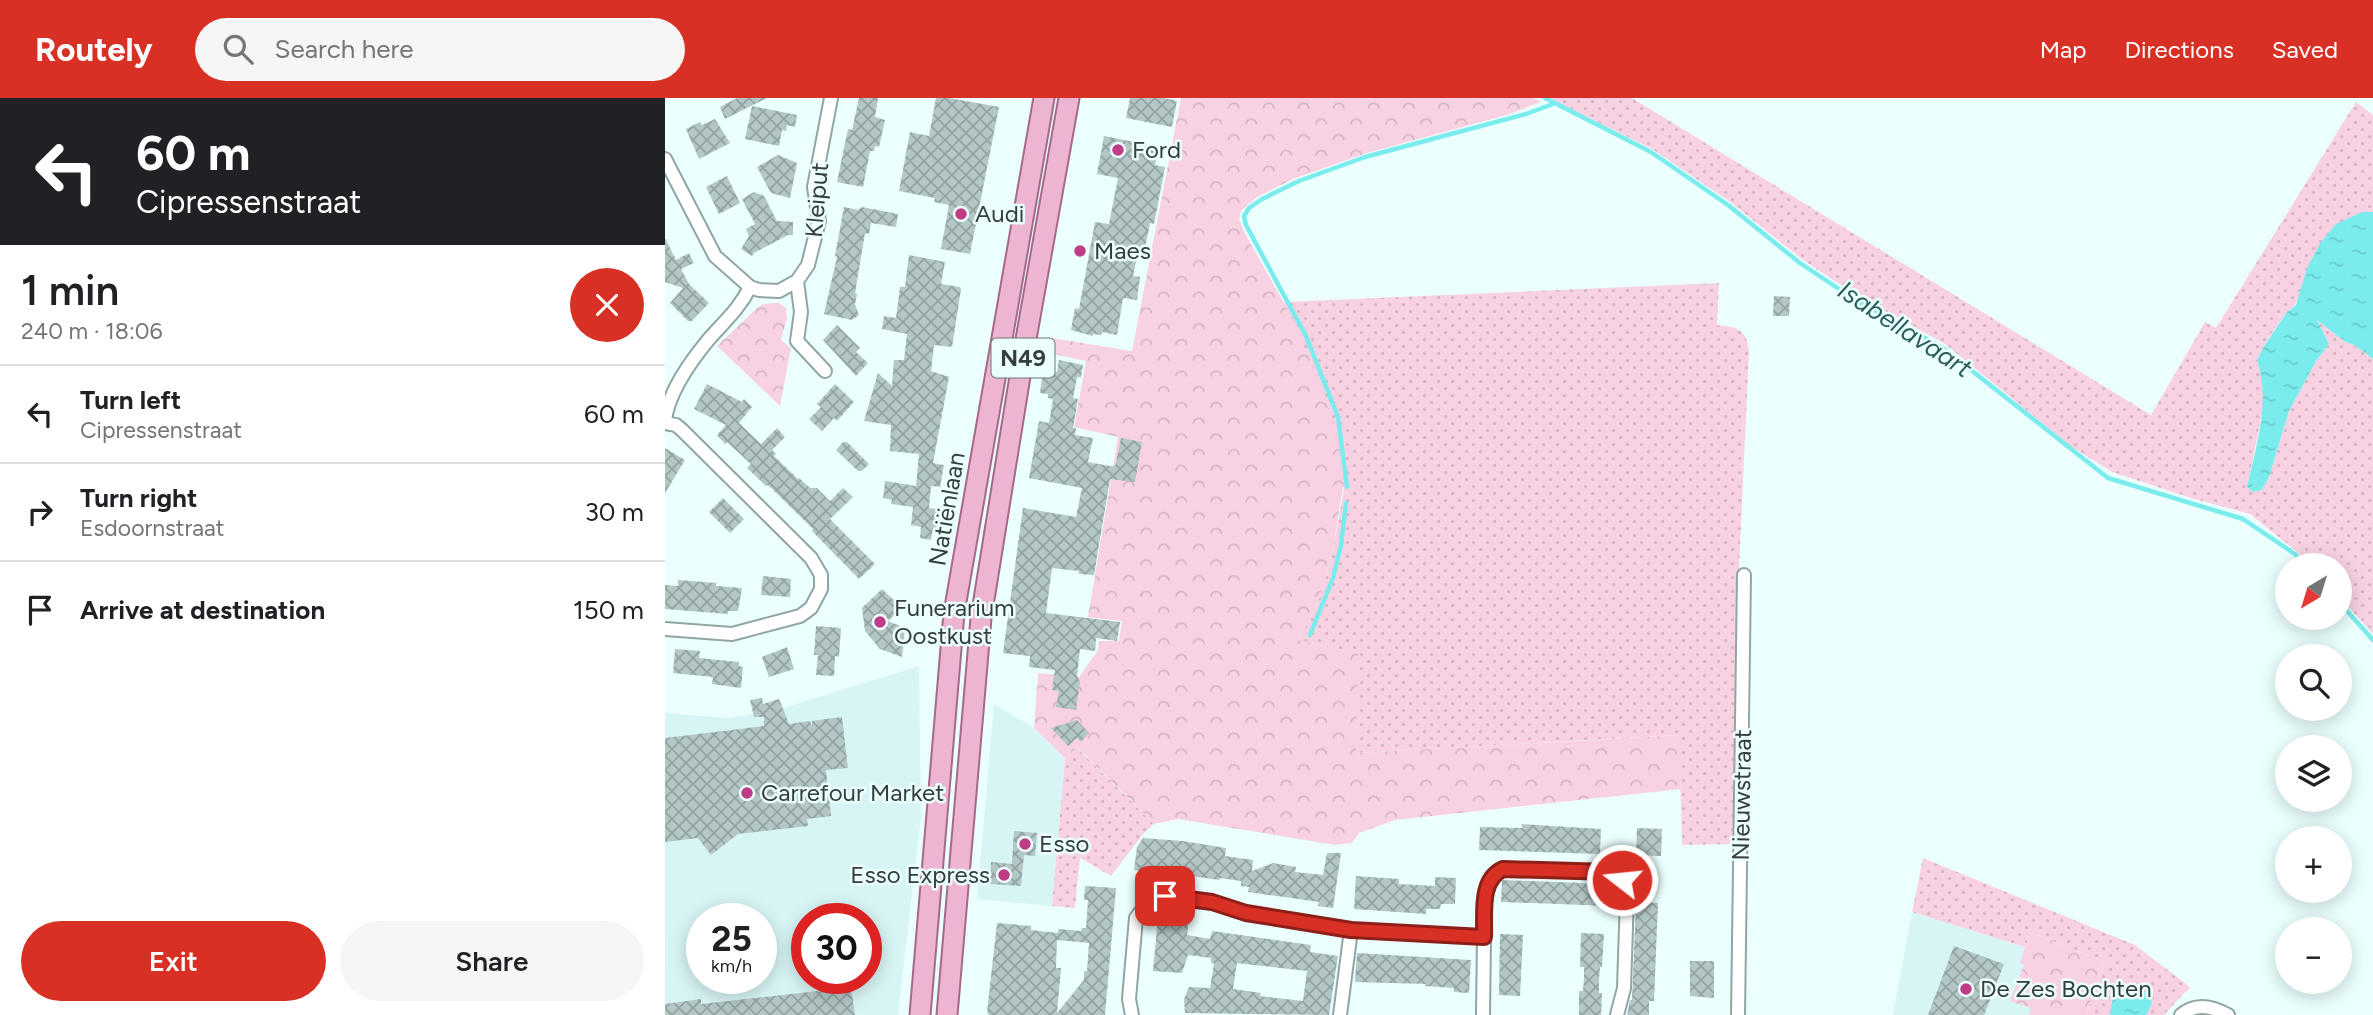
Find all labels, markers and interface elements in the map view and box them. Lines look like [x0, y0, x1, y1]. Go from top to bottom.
search box [195, 18, 685, 81]
text: Routely [35, 30, 153, 69]
icon: search [219, 30, 257, 68]
text: Search here [275, 33, 414, 65]
text: Map [2040, 35, 2086, 64]
text: Directions [2124, 35, 2234, 64]
text: Saved [2272, 35, 2338, 64]
text: 60 m [136, 123, 251, 182]
icon: left [21, 126, 112, 217]
place label: Ford [1132, 135, 1181, 164]
marker: Ford [1110, 142, 1126, 158]
street label: Kleiput [799, 161, 834, 239]
text: Cipressenstraat [136, 183, 361, 221]
place label: Audi [975, 199, 1024, 228]
marker: Audi [953, 206, 969, 222]
place label: Maes [1094, 236, 1151, 265]
marker: Maes [1072, 243, 1088, 259]
text: 1 min [21, 265, 119, 316]
button: close [570, 268, 644, 342]
water label: Isabellavaart [1832, 274, 1979, 385]
text: 240 m · 18:06 [21, 317, 163, 345]
road number: N49 [991, 339, 1055, 378]
text: Turn left [80, 384, 181, 416]
icon: left [21, 395, 59, 433]
text: 60 m [584, 398, 644, 430]
text: Cipressenstraat [80, 416, 242, 444]
street label: Natiënlaan [922, 450, 971, 568]
text: Turn right [80, 482, 197, 514]
icon: right [21, 493, 59, 531]
text: 30 m [585, 496, 644, 528]
text: Esdoornstraat [80, 514, 224, 542]
north arrow [2275, 553, 2352, 630]
map controls [2275, 553, 2352, 994]
icon: arrive [21, 591, 59, 629]
place label: Funerarium Oostkust [894, 593, 1015, 650]
text: Arrive at destination [80, 594, 325, 626]
text: 150 m [573, 594, 644, 626]
marker: Funerarium Oostkust [872, 614, 888, 630]
button: search [2275, 644, 2352, 721]
street label: Nieuwstraat [1726, 729, 1757, 861]
button: layers [2275, 735, 2352, 812]
place label: Carrefour Market [761, 778, 944, 807]
marker: Carrefour Market [739, 785, 755, 801]
button: + [2275, 826, 2352, 903]
place label: Esso [1039, 829, 1090, 858]
marker: Esso [1017, 836, 1033, 852]
position arrow [1585, 843, 1659, 917]
place label: Esso Express [850, 860, 990, 889]
pin [1135, 866, 1195, 926]
marker: Esso Express [996, 867, 1012, 883]
icon: arrive [1146, 877, 1184, 915]
speed limit sign: 30 [791, 903, 882, 994]
button: − [2275, 917, 2352, 994]
text: 25 [711, 918, 752, 960]
button: Exit [21, 921, 326, 1001]
button: Share [340, 921, 644, 1001]
text: km/h [711, 955, 752, 977]
place label: De Zes Bochten [1980, 974, 2152, 1003]
marker: De Zes Bochten [1958, 981, 1974, 997]

